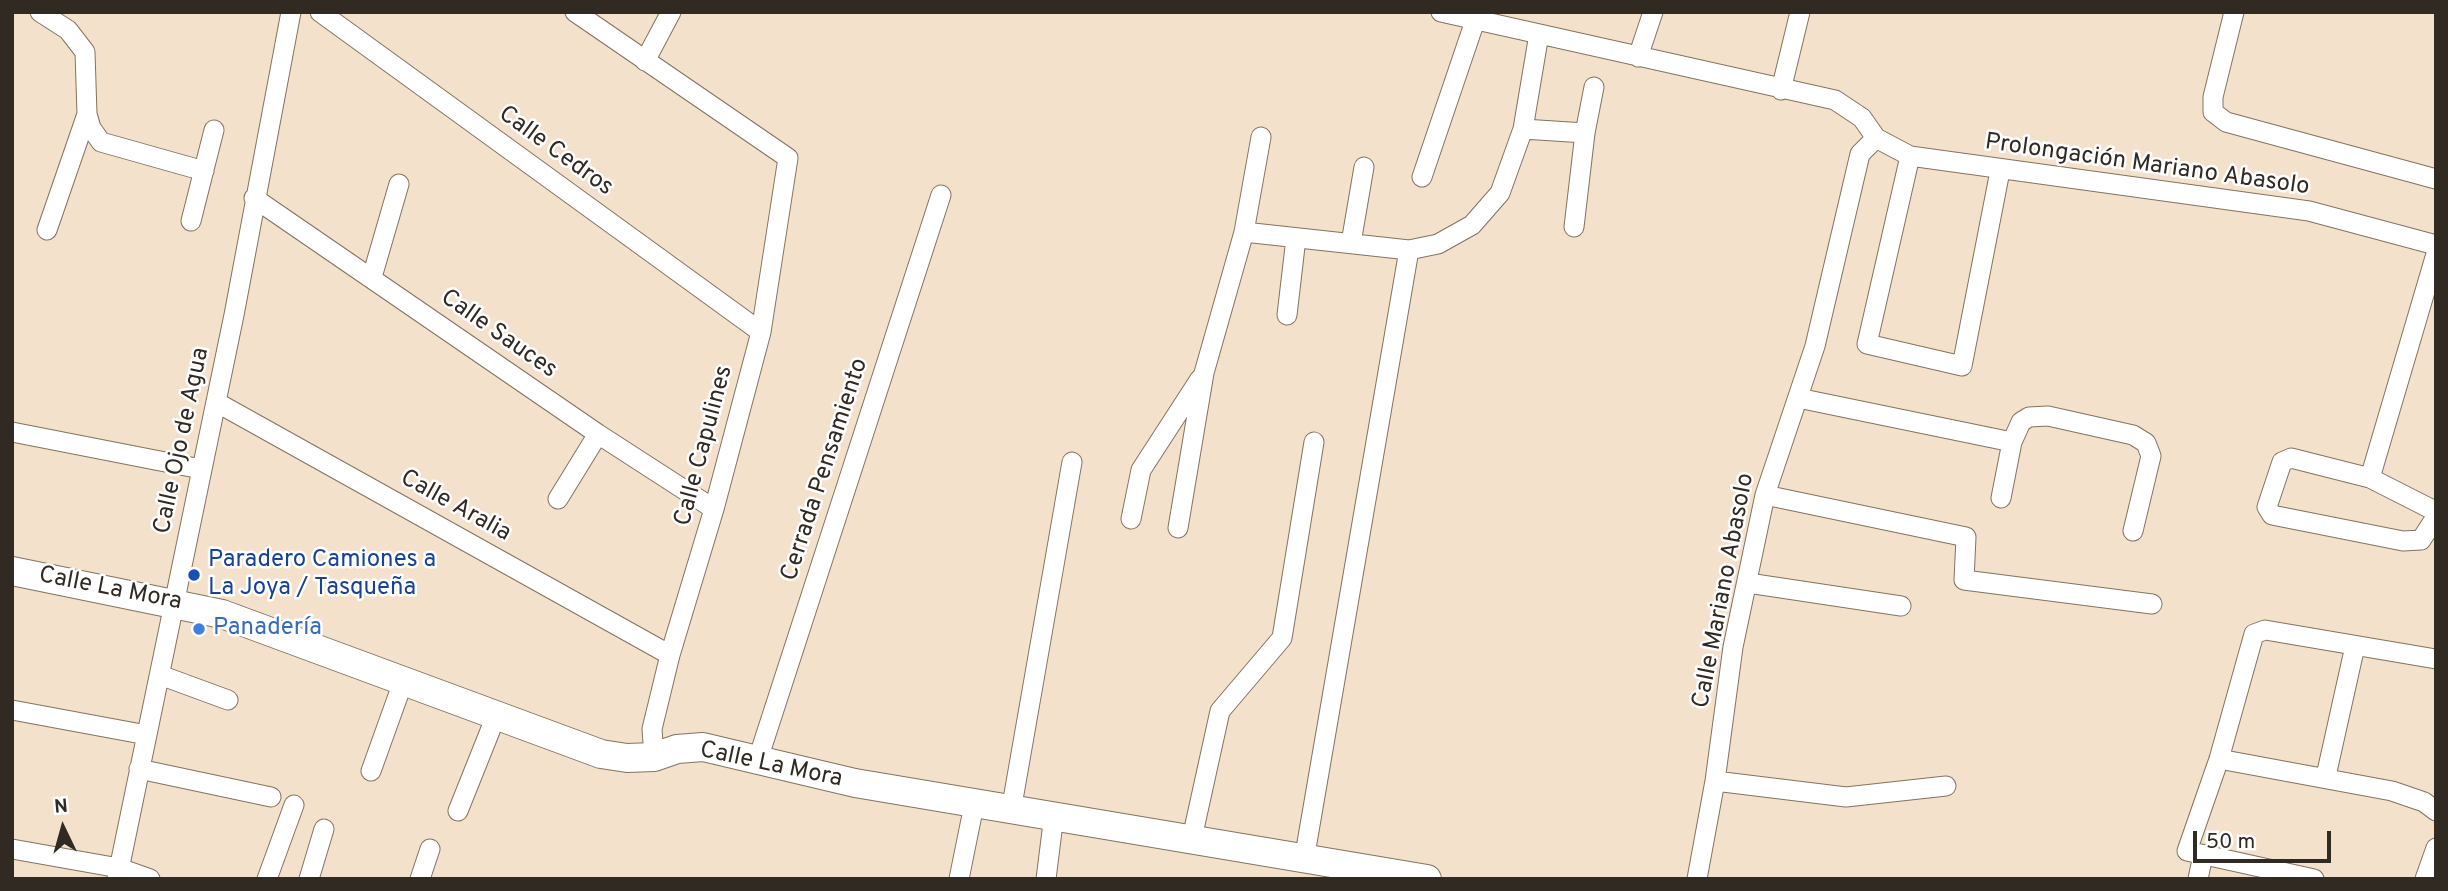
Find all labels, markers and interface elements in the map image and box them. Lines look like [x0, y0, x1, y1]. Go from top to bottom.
street label: Calle Cedros [492, 101, 618, 203]
street label: Prolongación Mariano Abasolo [1983, 129, 2311, 203]
street label: Calle Sauces [434, 284, 562, 386]
street label: Calle Ojo de Agua [149, 345, 217, 537]
street label: Cerrada Pensamiento [776, 355, 876, 585]
street label: Calle Capulines [670, 363, 740, 529]
street label: Calle Aralia [395, 465, 515, 549]
street label: Calle Mariano Abasolo [1688, 471, 1762, 711]
place label: Paradero Camiones a La Joya / Tasqueña [208, 547, 436, 603]
street label: Calle La Mora [36, 562, 184, 618]
marker: Paradero Camiones a La Joya / Tasqueña [186, 567, 202, 583]
place label: Panadería [213, 615, 322, 643]
marker: Panadería [191, 621, 207, 637]
street label: Calle La Mora [697, 737, 845, 795]
north arrow [28, 793, 98, 863]
text: N [53, 795, 69, 820]
scale bar [2196, 818, 2334, 862]
text: 50 m [2206, 829, 2255, 856]

